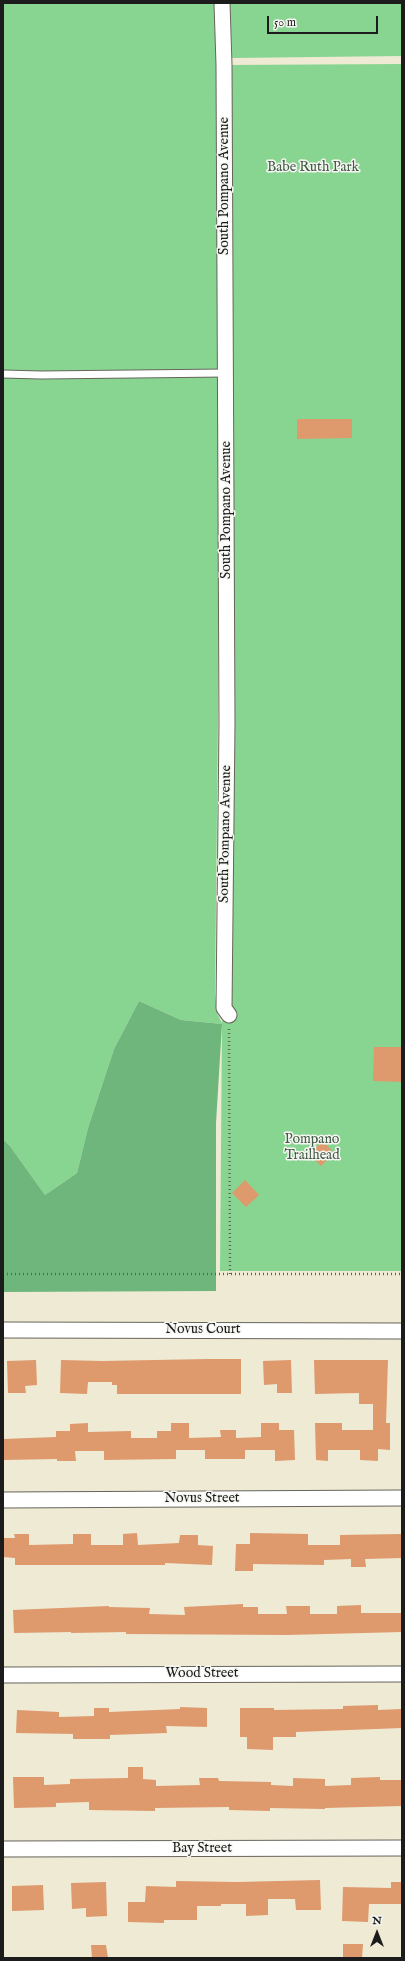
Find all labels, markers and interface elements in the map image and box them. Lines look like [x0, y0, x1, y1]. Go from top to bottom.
scale bar [269, 8, 380, 34]
text: 50 m [274, 15, 296, 30]
street label: South Pompano Avenue [217, 117, 233, 255]
park label: Babe Ruth Park [267, 160, 359, 176]
street label: South Pompano Avenue [219, 441, 235, 579]
street label: South Pompano Avenue [216, 765, 236, 903]
park label: Pompano Trailhead [284, 1132, 340, 1164]
street label: Novus Court [165, 1322, 241, 1338]
street label: Novus Street [164, 1491, 240, 1507]
street label: Wood Street [165, 1666, 239, 1682]
street label: Bay Street [172, 1841, 232, 1857]
north arrow [357, 1913, 397, 1953]
text: N [372, 1914, 382, 1928]

